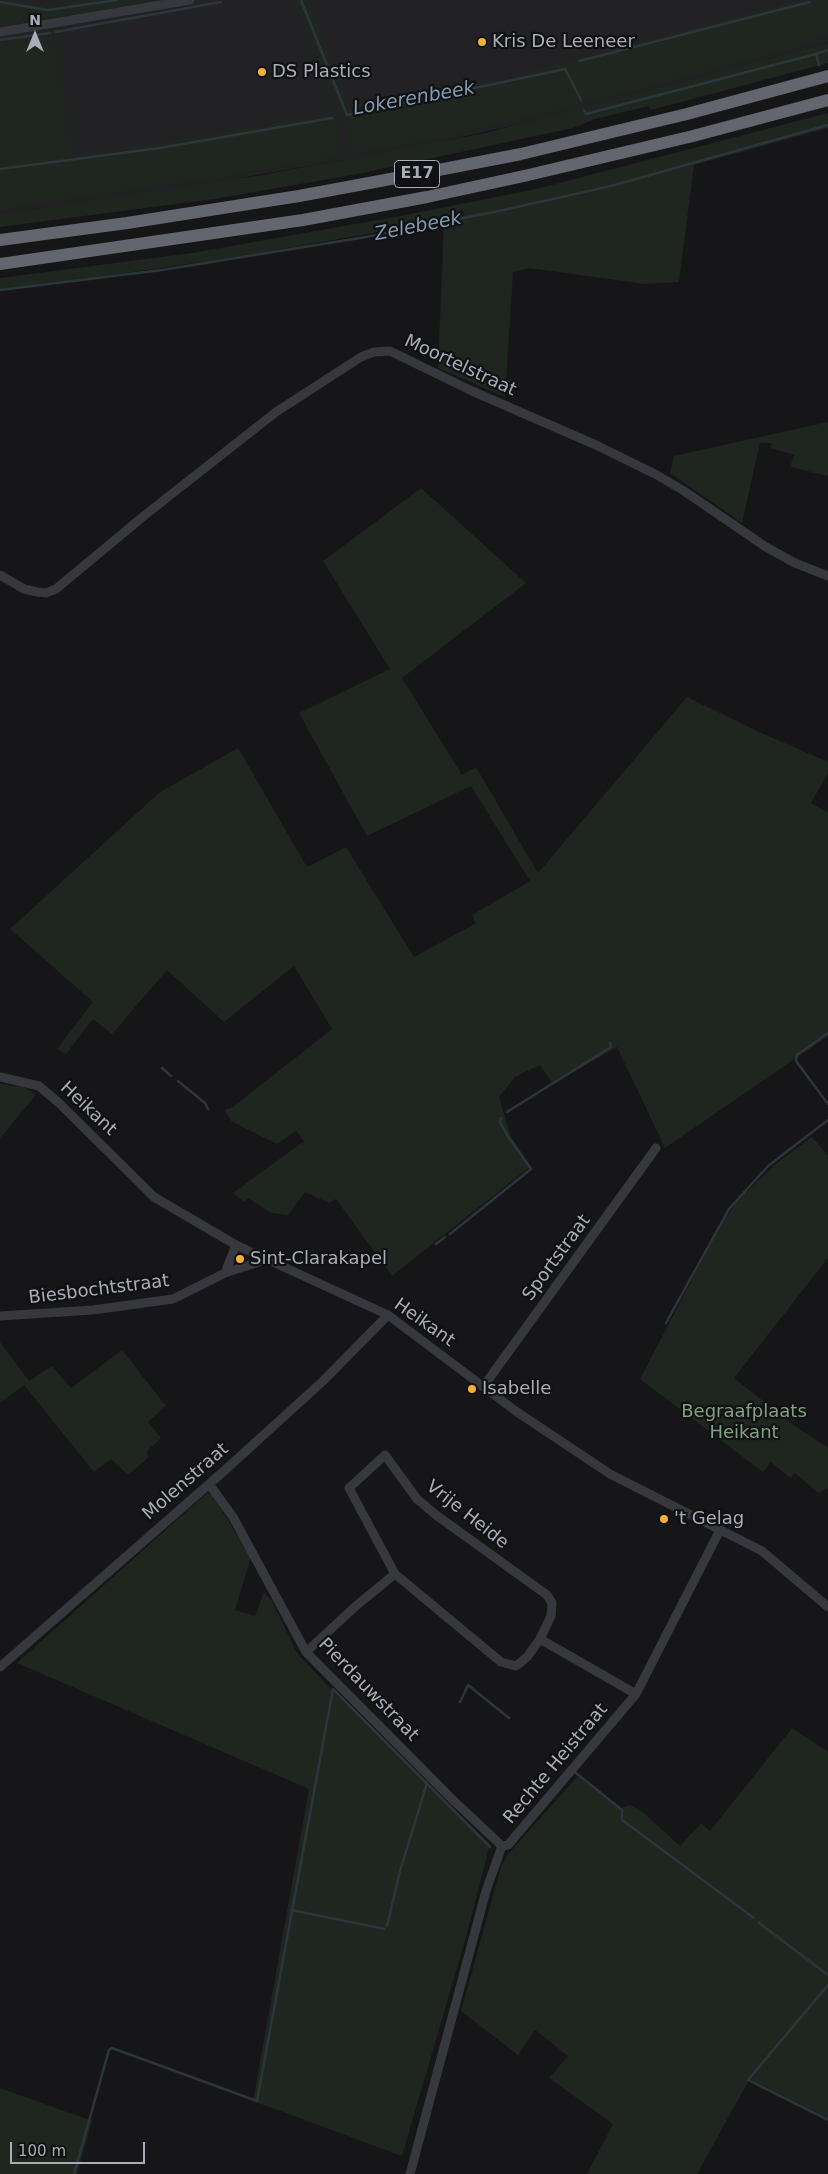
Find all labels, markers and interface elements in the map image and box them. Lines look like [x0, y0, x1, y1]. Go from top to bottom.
north arrow [10, 10, 60, 60]
text: N [29, 12, 41, 28]
place label: Kris De Leeneer [492, 31, 635, 53]
marker: Kris De Leeneer [476, 36, 488, 48]
place label: DS Plastics [272, 61, 371, 83]
marker: DS Plastics [256, 66, 268, 78]
water label: Lokerenbeek [352, 77, 476, 121]
road number: E17 [394, 160, 440, 188]
water label: Zelebeek [373, 207, 463, 247]
street label: Moortelstraat [401, 331, 519, 401]
street label: Heikant [55, 1077, 121, 1141]
street label: Sportstraat [518, 1211, 596, 1305]
place label: Sint-Clarakapel [250, 1248, 387, 1270]
marker: Sint-Clarakapel [234, 1253, 246, 1265]
street label: Biesbochtstraat [27, 1271, 171, 1309]
street label: Heikant [389, 1294, 459, 1352]
place label: Isabelle [482, 1378, 551, 1400]
marker: Isabelle [466, 1383, 478, 1395]
park label: Begraafplaats Heikant [681, 1401, 807, 1444]
street label: Molenstraat [139, 1439, 233, 1525]
street label: Vrije Heide [421, 1476, 513, 1554]
place label: 't Gelag [674, 1508, 744, 1530]
marker: 't Gelag [658, 1513, 670, 1525]
street label: Pierdauwstraat [313, 1634, 423, 1746]
street label: Rechte Heistraat [499, 1699, 613, 1829]
scale bar [12, 2132, 148, 2164]
text: 100 m [18, 2142, 66, 2160]

